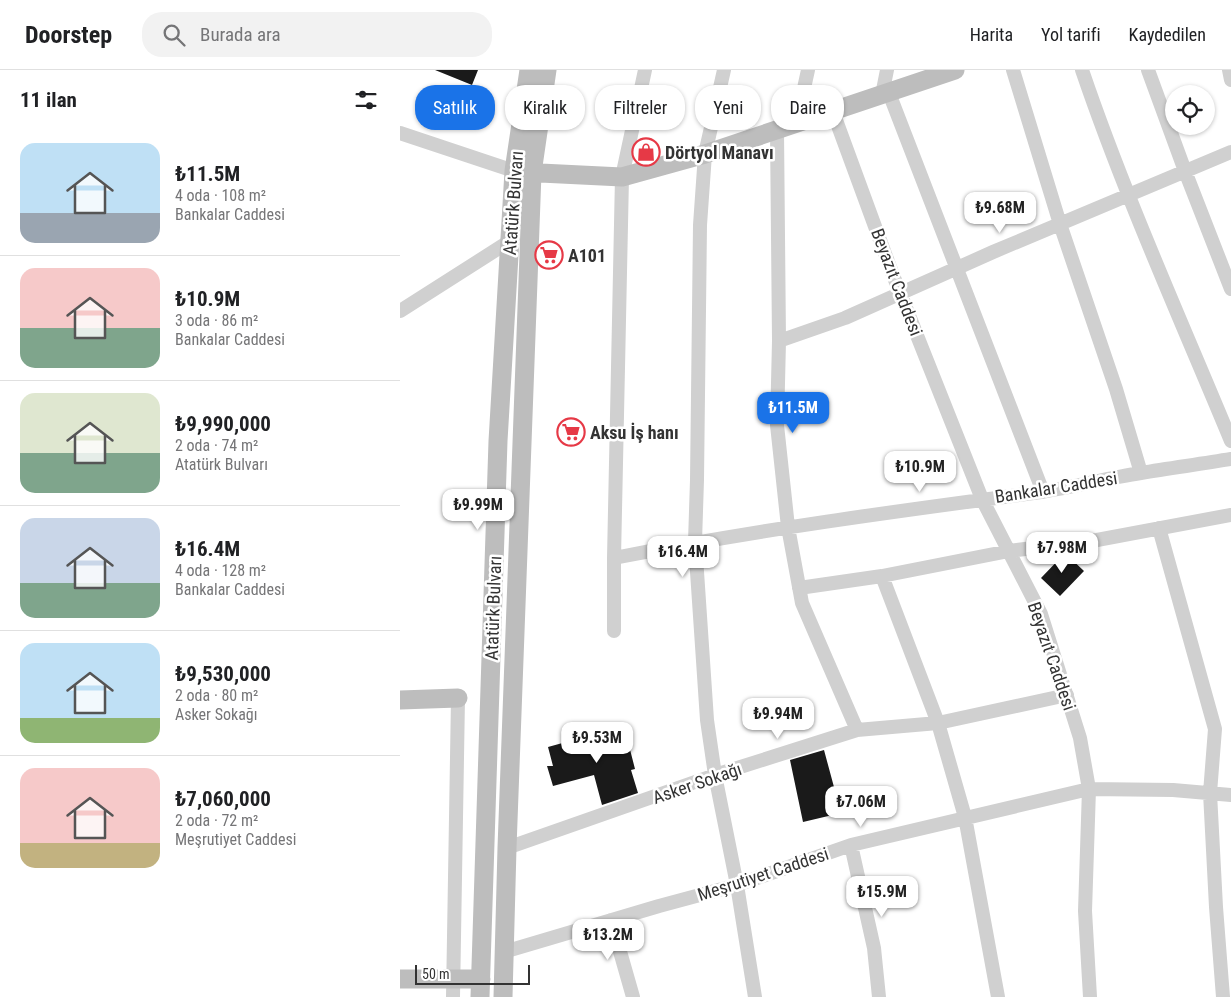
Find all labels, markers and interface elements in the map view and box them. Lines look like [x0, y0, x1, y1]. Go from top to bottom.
search box [142, 12, 492, 57]
text: Doorstep [25, 21, 112, 49]
icon: search [160, 21, 188, 49]
text: Burada ara [200, 23, 281, 46]
text: Harita [970, 24, 1013, 45]
text: Yol tarifi [1041, 24, 1101, 45]
text: Kaydedilen [1129, 24, 1206, 45]
chip: Satılık [415, 85, 495, 130]
chip: Kiralık [505, 85, 585, 130]
chip: Filtreler [595, 85, 685, 130]
chip: Yeni [695, 85, 761, 130]
chip: Daire [771, 85, 844, 130]
map controls [1165, 85, 1215, 135]
button: locate [1165, 85, 1215, 135]
icon: filters [352, 86, 380, 114]
text: 11 ilan [20, 88, 77, 112]
shop icon: Dörtyol Manavı [631, 137, 661, 167]
place label: Dörtyol Manavı [665, 142, 774, 163]
street label: Atatürk Bulvarı [499, 150, 527, 256]
text: ₺11.5M [175, 162, 240, 186]
icon: home [60, 163, 120, 223]
text: 4 oda · 108 m² [175, 186, 266, 205]
pin: ₺9.68M [959, 191, 1041, 234]
text: ₺9.68M [975, 198, 1025, 217]
text: Bankalar Caddesi [175, 205, 285, 224]
street label: Beyazıt Caddesi [867, 225, 927, 339]
supermarket icon: A101 [534, 240, 564, 270]
place label: A101 [568, 245, 606, 266]
text: ₺10.9M [175, 287, 240, 311]
icon: home [60, 288, 120, 348]
text: 3 oda · 86 m² [175, 311, 258, 330]
text: Bankalar Caddesi [175, 330, 285, 349]
pin: ₺11.5M [752, 392, 834, 434]
text: ₺11.5M [768, 398, 818, 417]
text: ₺9,990,000 [175, 412, 271, 436]
icon: home [60, 413, 120, 473]
supermarket icon: Aksu İş hanı [556, 417, 586, 447]
place label: Aksu İş hanı [590, 422, 679, 443]
text: 2 oda · 74 m² [175, 436, 258, 455]
pin: ₺10.9M [879, 450, 961, 493]
text: Atatürk Bulvarı [175, 455, 268, 474]
text: ₺10.9M [895, 457, 945, 476]
street label: Bankalar Caddesi [993, 467, 1119, 507]
pin: ₺9.99M [437, 488, 519, 531]
text: ₺9.99M [453, 495, 503, 514]
pin: ₺7.98M [1021, 532, 1103, 574]
pin: ₺16.4M [642, 536, 724, 578]
text: ₺16.4M [175, 537, 240, 561]
icon: home [60, 538, 120, 598]
text: ₺7.98M [1037, 538, 1087, 557]
text: ₺16.4M [658, 542, 708, 561]
street label: Atatürk Bulvarı [481, 555, 505, 661]
text: 4 oda · 128 m² [175, 561, 266, 580]
text: Bankalar Caddesi [175, 580, 285, 599]
street label: Beyazıt Caddesi [1024, 599, 1080, 713]
text: ₺9,530,000 [175, 662, 271, 686]
icon: home [60, 663, 120, 723]
text: 2 oda · 80 m² [175, 686, 258, 705]
pin: ₺9.94M [737, 698, 819, 740]
text: ₺9.94M [753, 704, 803, 723]
text: Asker Sokağı [175, 705, 257, 724]
pin: ₺9.53M [556, 722, 638, 764]
text: ₺9.53M [572, 728, 622, 747]
street label: Asker Sokağı [650, 758, 744, 808]
pin: ₺7.06M [820, 786, 902, 828]
text: ₺7,060,000 [175, 787, 271, 811]
icon: home [60, 788, 120, 848]
text: ₺7.06M [836, 792, 886, 811]
text: 2 oda · 72 m² [175, 811, 258, 830]
text: Meşrutiyet Caddesi [175, 830, 296, 849]
street label: Meşrutiyet Caddesi [695, 843, 831, 905]
pin: ₺15.9M [841, 876, 923, 918]
text: ₺15.9M [857, 882, 907, 901]
pin: ₺13.2M [567, 918, 649, 961]
text: ₺13.2M [583, 925, 633, 944]
scale bar [415, 962, 530, 985]
text: 50 m [422, 966, 450, 982]

